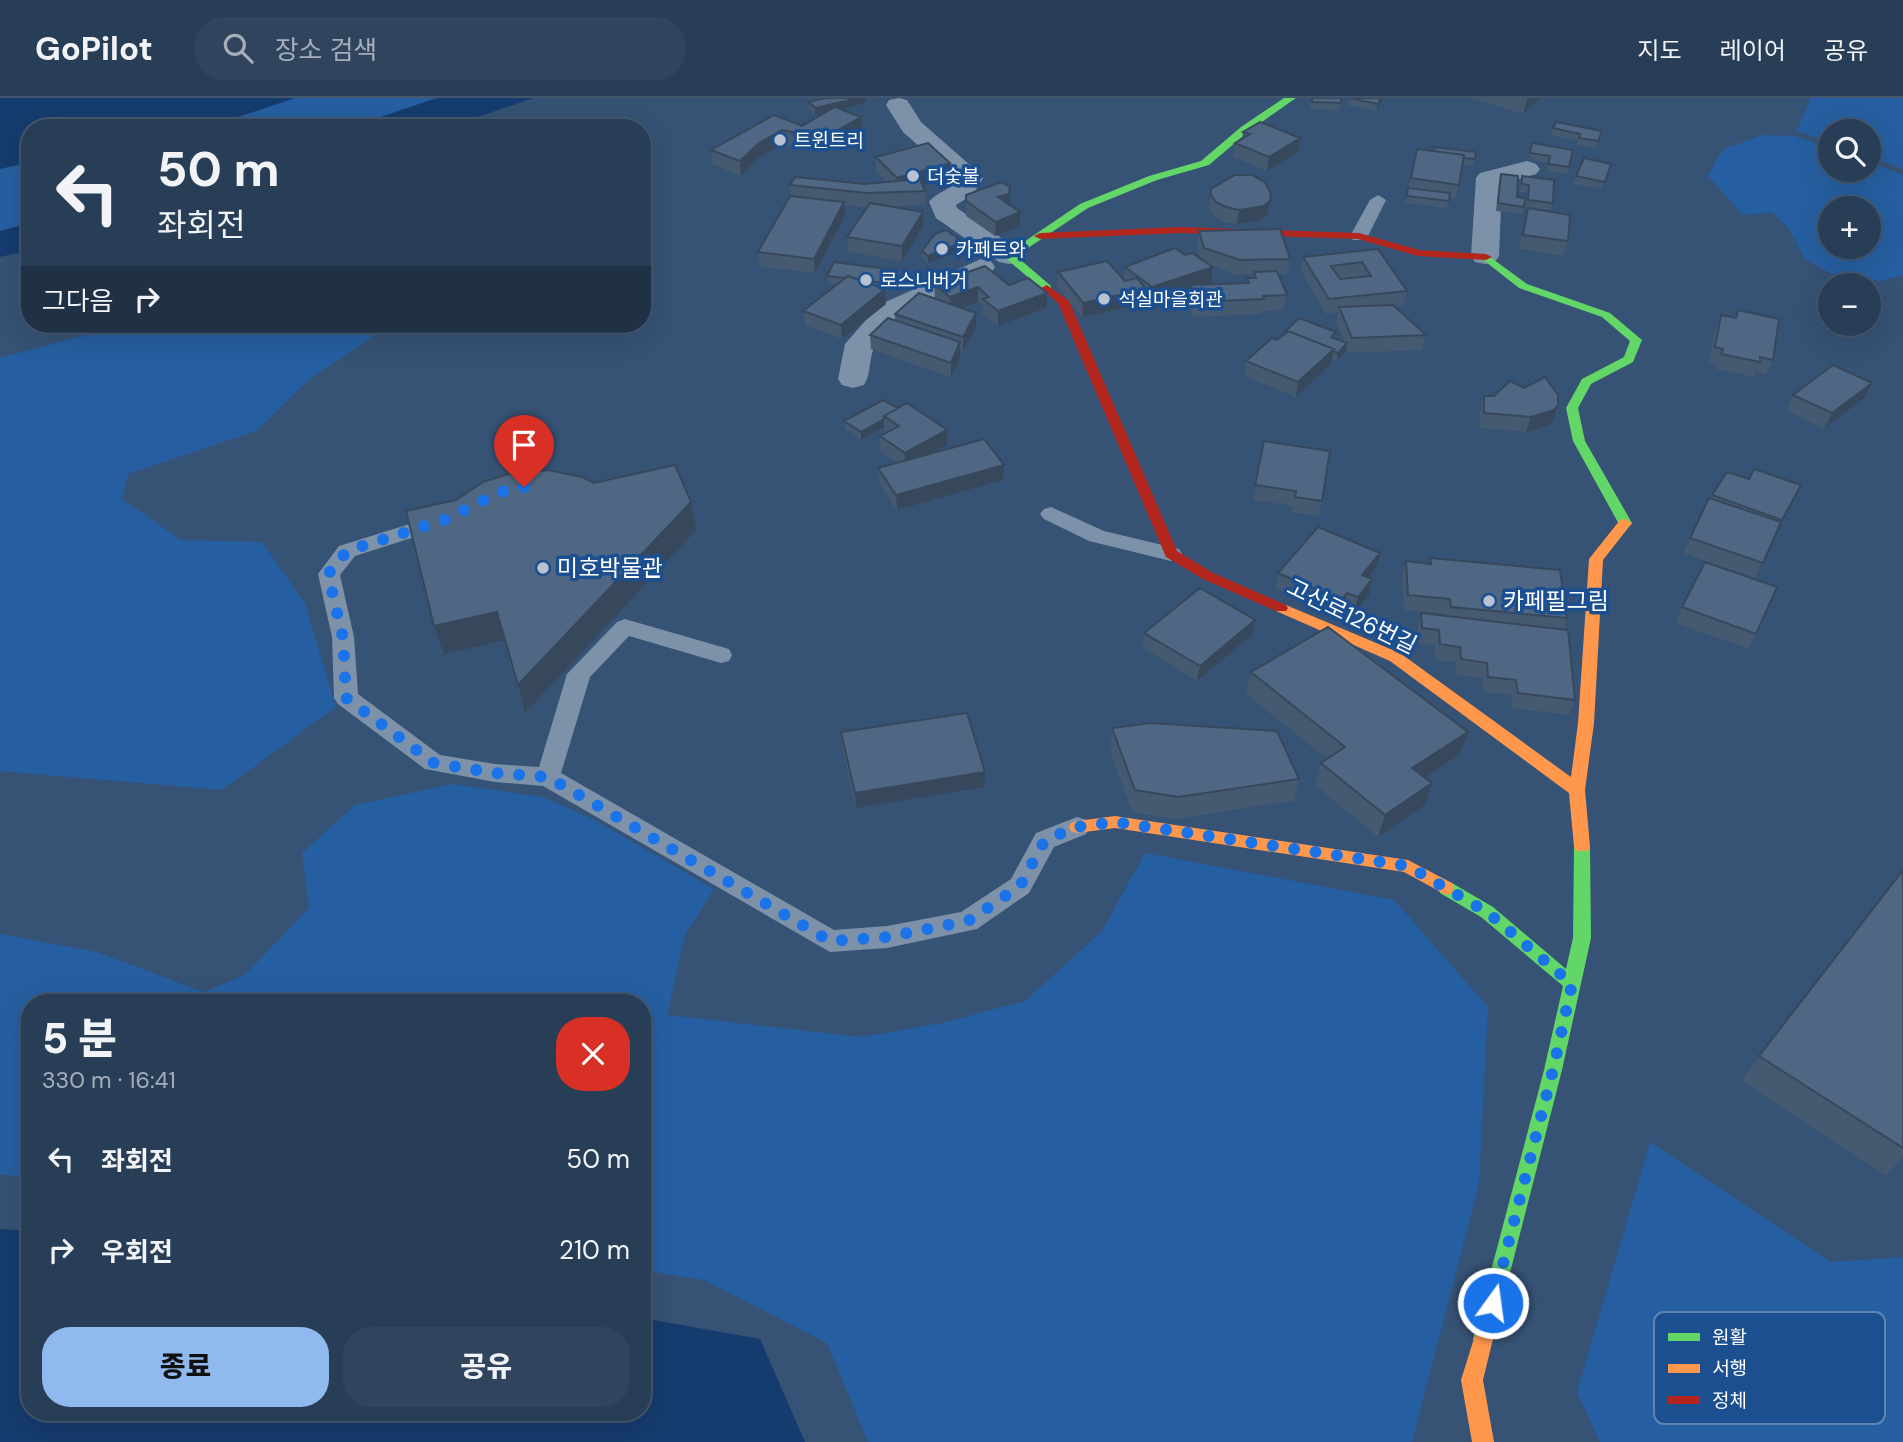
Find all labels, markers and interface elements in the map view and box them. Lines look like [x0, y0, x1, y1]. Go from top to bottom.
search box [195, 17, 685, 80]
text: GoPilot [35, 27, 153, 70]
icon: search [219, 29, 257, 67]
text: 장소 검색 [275, 33, 377, 67]
text: 지도 [1637, 35, 1682, 66]
text: 레이어 [1720, 35, 1786, 66]
text: 공유 [1824, 35, 1868, 66]
map controls [1818, 119, 1881, 336]
button: search [1818, 119, 1881, 182]
place label: 트윈트리 [794, 128, 864, 153]
marker: 트윈트리 [772, 132, 788, 148]
text: 50 m [157, 137, 280, 201]
icon: left [42, 147, 133, 238]
place label: 더숯불 [927, 164, 979, 189]
marker: 더숯불 [905, 168, 921, 184]
button: + [1818, 196, 1881, 259]
text: 좌회전 [157, 204, 245, 246]
place label: 카페트와 [956, 237, 1026, 262]
marker: 카페트와 [934, 241, 950, 257]
place label: 로스니버거 [880, 268, 967, 293]
marker: 로스니버거 [858, 272, 874, 288]
button: − [1818, 273, 1881, 336]
icon: right [128, 280, 166, 318]
text: 그다음 [42, 284, 114, 318]
place label: 석실마을회관 [1118, 287, 1223, 312]
marker: 석실마을회관 [1096, 291, 1112, 307]
pin [494, 415, 554, 487]
icon: arrive [505, 426, 543, 464]
place label: 미호박물관 [557, 553, 663, 583]
marker: 미호박물관 [535, 560, 551, 576]
street label: 고산로126번길 [1282, 572, 1422, 660]
place label: 카페필그림 [1503, 586, 1609, 616]
marker: 카페필그림 [1481, 593, 1497, 609]
text: 5 분 [42, 1011, 117, 1066]
button: close [556, 1017, 630, 1091]
text: 330 m · 16:41 [42, 1065, 176, 1095]
icon: left [42, 1140, 80, 1178]
text: 50 m [566, 1142, 630, 1176]
text: 좌회전 [101, 1144, 173, 1178]
icon: right [42, 1231, 80, 1269]
text: 210 m [559, 1233, 630, 1267]
text: 우회전 [101, 1235, 173, 1269]
position arrow [1456, 1266, 1530, 1340]
legend [1654, 1312, 1885, 1424]
text: 원활 [1712, 1325, 1747, 1350]
button: 종료 [42, 1327, 329, 1407]
button: 공유 [343, 1327, 630, 1407]
text: 서행 [1712, 1356, 1747, 1381]
text: 정체 [1712, 1388, 1747, 1413]

